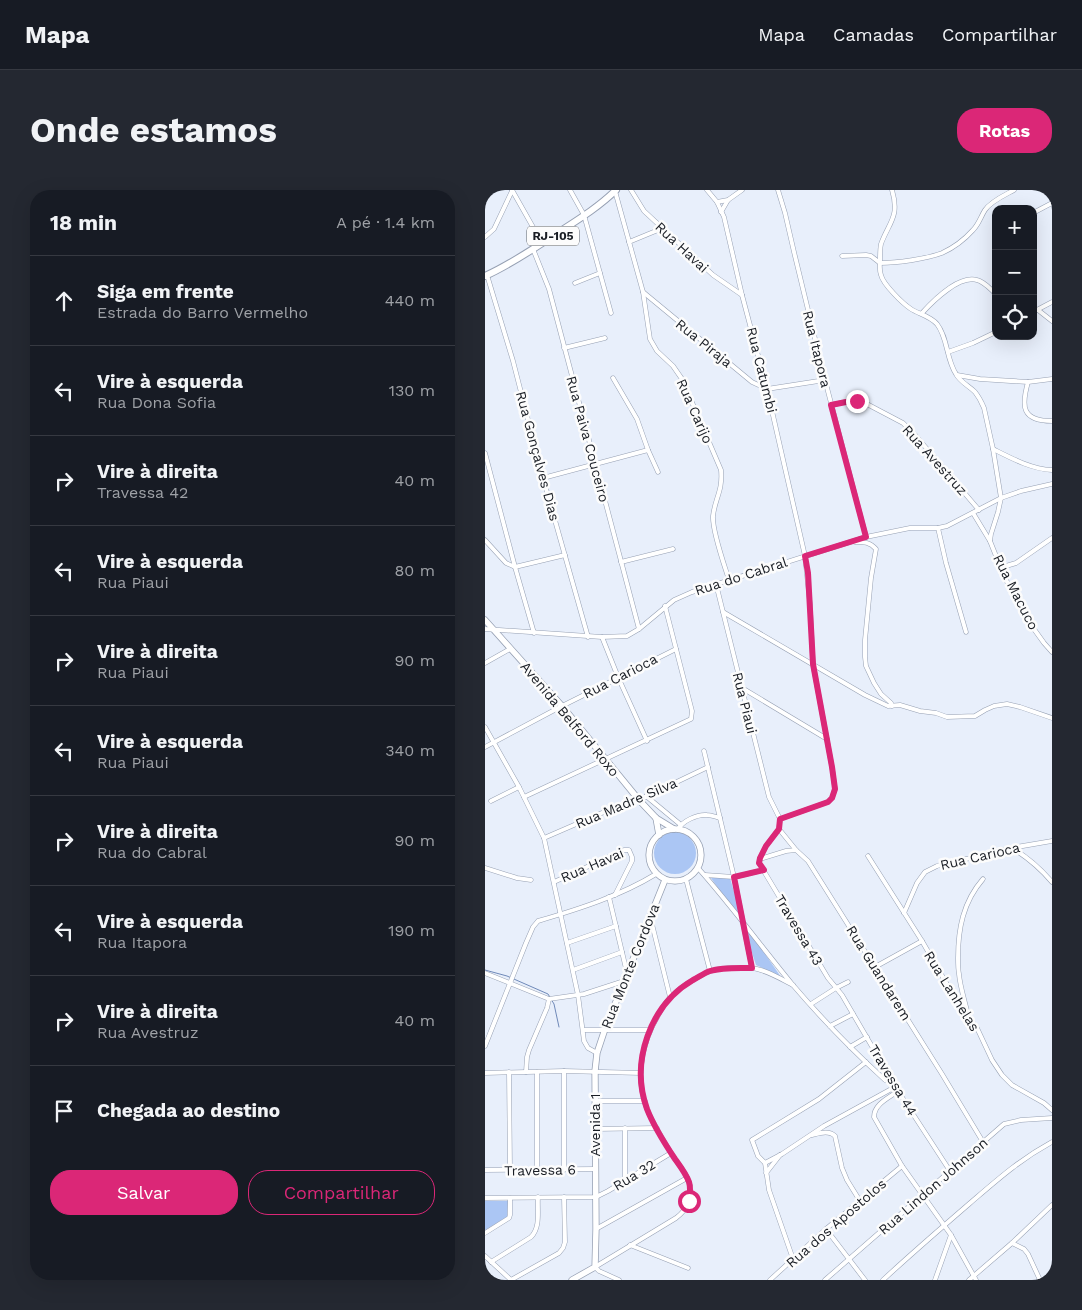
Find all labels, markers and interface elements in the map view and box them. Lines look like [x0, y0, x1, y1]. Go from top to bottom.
text: Mapa [25, 21, 90, 49]
text: Mapa [758, 24, 805, 45]
text: Camadas [833, 24, 914, 45]
text: Compartilhar [942, 24, 1057, 45]
button: Rotas [957, 108, 1052, 153]
text: Onde estamos [30, 109, 277, 151]
map controls [992, 205, 1037, 340]
button: + [992, 205, 1037, 250]
text: 18 min [50, 210, 117, 235]
text: A pé · 1.4 km [336, 213, 435, 232]
street label: Rua Havai [652, 218, 712, 276]
road number: RJ-105 [527, 226, 579, 246]
button: − [992, 250, 1037, 295]
text: Siga em frente [97, 280, 234, 303]
icon: ahead [50, 287, 78, 315]
text: 440 m [385, 291, 435, 310]
button: locate [992, 295, 1037, 340]
text: Estrada do Barro Vermelho [97, 303, 308, 322]
street label: Rua Itapora [800, 309, 834, 389]
street label: Rua Piraja [673, 316, 735, 371]
street label: Rua Catumbi [744, 325, 780, 415]
text: Vire à esquerda [97, 370, 243, 393]
street label: Rua Paiva Couceiro [563, 374, 613, 504]
street label: Rua Carijo [674, 376, 716, 446]
icon: left [50, 377, 78, 405]
text: 130 m [389, 381, 435, 400]
street label: Rua Gonçalves Dias [513, 389, 563, 523]
route end [846, 390, 869, 413]
text: Rua Dona Sofia [97, 393, 216, 412]
street label: Rua Avestruz [899, 422, 971, 498]
text: Vire à direita [97, 460, 218, 483]
icon: right [50, 467, 78, 495]
text: 40 m [395, 471, 435, 490]
text: Travessa 42 [97, 483, 188, 502]
text: Vire à esquerda [97, 550, 243, 573]
street label: Rua Macuco [990, 552, 1042, 632]
street label: Rua do Cabral [693, 553, 790, 598]
icon: left [50, 557, 78, 585]
text: 80 m [394, 561, 435, 580]
text: Rua Piaui [97, 573, 169, 592]
text: Vire à direita [97, 640, 218, 663]
icon: right [50, 647, 78, 675]
street label: Rua Carioca [580, 650, 660, 702]
text: 90 m [394, 651, 435, 670]
street label: Avenida Belford Roxo [517, 658, 623, 780]
text: Rua Piaui [97, 663, 169, 682]
street label: Rua Piaui [730, 671, 760, 735]
text: Vire à esquerda [97, 730, 243, 753]
icon: left [50, 737, 78, 765]
text: 340 m [385, 741, 435, 760]
text: Rua Piaui [97, 753, 169, 772]
street label: Rua Madre Silva [573, 774, 679, 832]
text: Vire à direita [97, 820, 218, 843]
icon: right [50, 827, 78, 855]
text: 90 m [394, 831, 435, 850]
street label: Rua Carioca [939, 839, 1021, 873]
text: Rua do Cabral [97, 843, 207, 862]
street label: Rua Havai [558, 845, 626, 885]
street label: Travessa 43 [772, 892, 826, 968]
street label: Rua Monte Cordova [598, 901, 662, 1031]
text: Vire à esquerda [97, 910, 243, 933]
icon: left [50, 917, 78, 945]
text: 190 m [388, 921, 435, 940]
street label: Rua Guandarem [843, 922, 915, 1024]
text: Rua Itapora [97, 933, 187, 952]
street label: Rua Lanhelas [921, 948, 983, 1034]
text: Vire à direita [97, 1000, 218, 1023]
icon: right [50, 1007, 78, 1035]
text: 40 m [395, 1011, 435, 1030]
text: Rua Avestruz [97, 1023, 199, 1042]
street label: Travessa 44 [865, 1041, 921, 1119]
street label: Avenida 1 [587, 1094, 603, 1156]
icon: arrive [50, 1097, 78, 1125]
text: Chegada ao destino [97, 1099, 280, 1122]
street label: Rua Lindon Johnson [875, 1134, 991, 1238]
street label: Rua 32 [610, 1156, 658, 1194]
street label: Travessa 6 [504, 1161, 576, 1179]
button: Salvar [50, 1170, 238, 1215]
button: Compartilhar [248, 1170, 435, 1215]
street label: Rua dos Apostolos [783, 1175, 889, 1271]
route start [678, 1190, 701, 1213]

